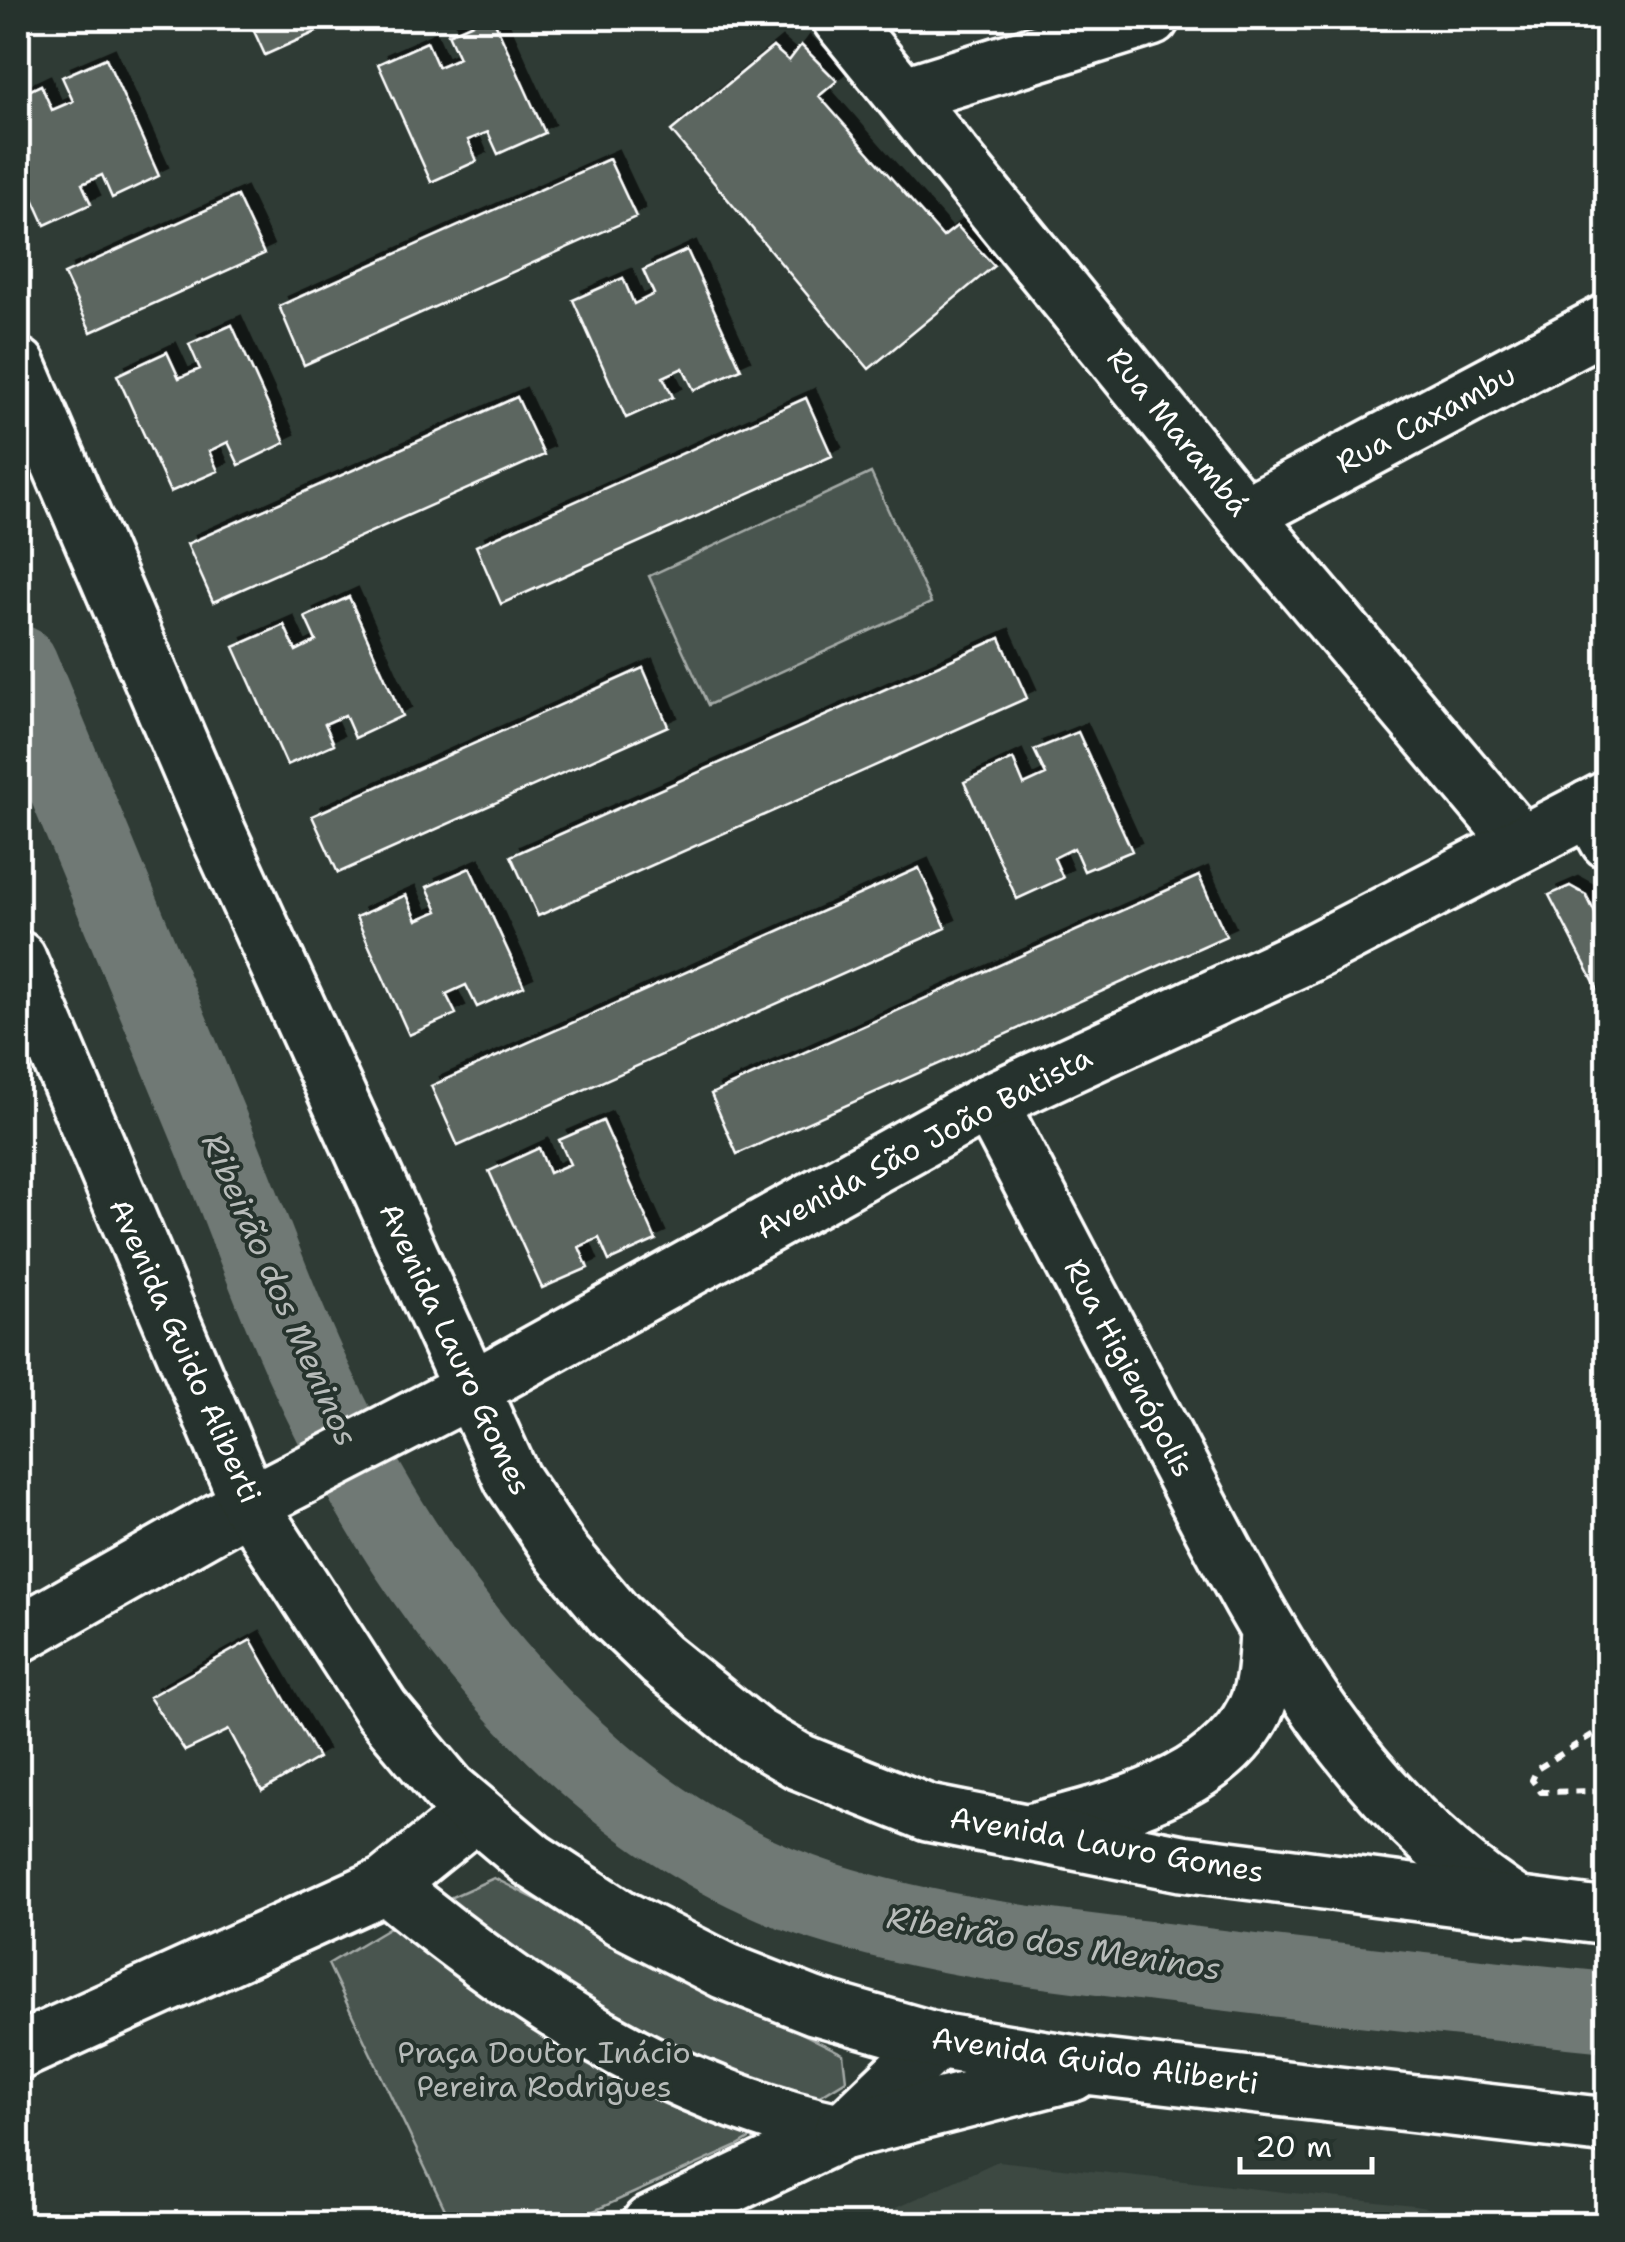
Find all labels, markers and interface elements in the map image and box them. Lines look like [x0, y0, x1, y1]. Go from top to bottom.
street label: Rua Marambá [1098, 339, 1259, 525]
street label: Rua Caxambu [1329, 354, 1523, 483]
street label: Avenida São João Batista [749, 1036, 1099, 1249]
water label: Ribeirão dos Meninos [192, 1127, 369, 1453]
street label: Avenida Guido Aliberti [100, 1192, 271, 1510]
street label: Avenida Lauro Gomes [370, 1196, 541, 1502]
street label: Rua Higienópolis [1055, 1252, 1204, 1484]
street label: Avenida Lauro Gomes [947, 1797, 1267, 1892]
water label: Ribeirão dos Meninos [884, 1895, 1224, 1990]
street label: Avenida Guido Aliberti [929, 2017, 1261, 2104]
park label: Praça Doutor Inácio Pereira Rodrigues [397, 2032, 691, 2107]
scale bar [1240, 2112, 1372, 2174]
text: 20 m [1255, 2126, 1332, 2167]

